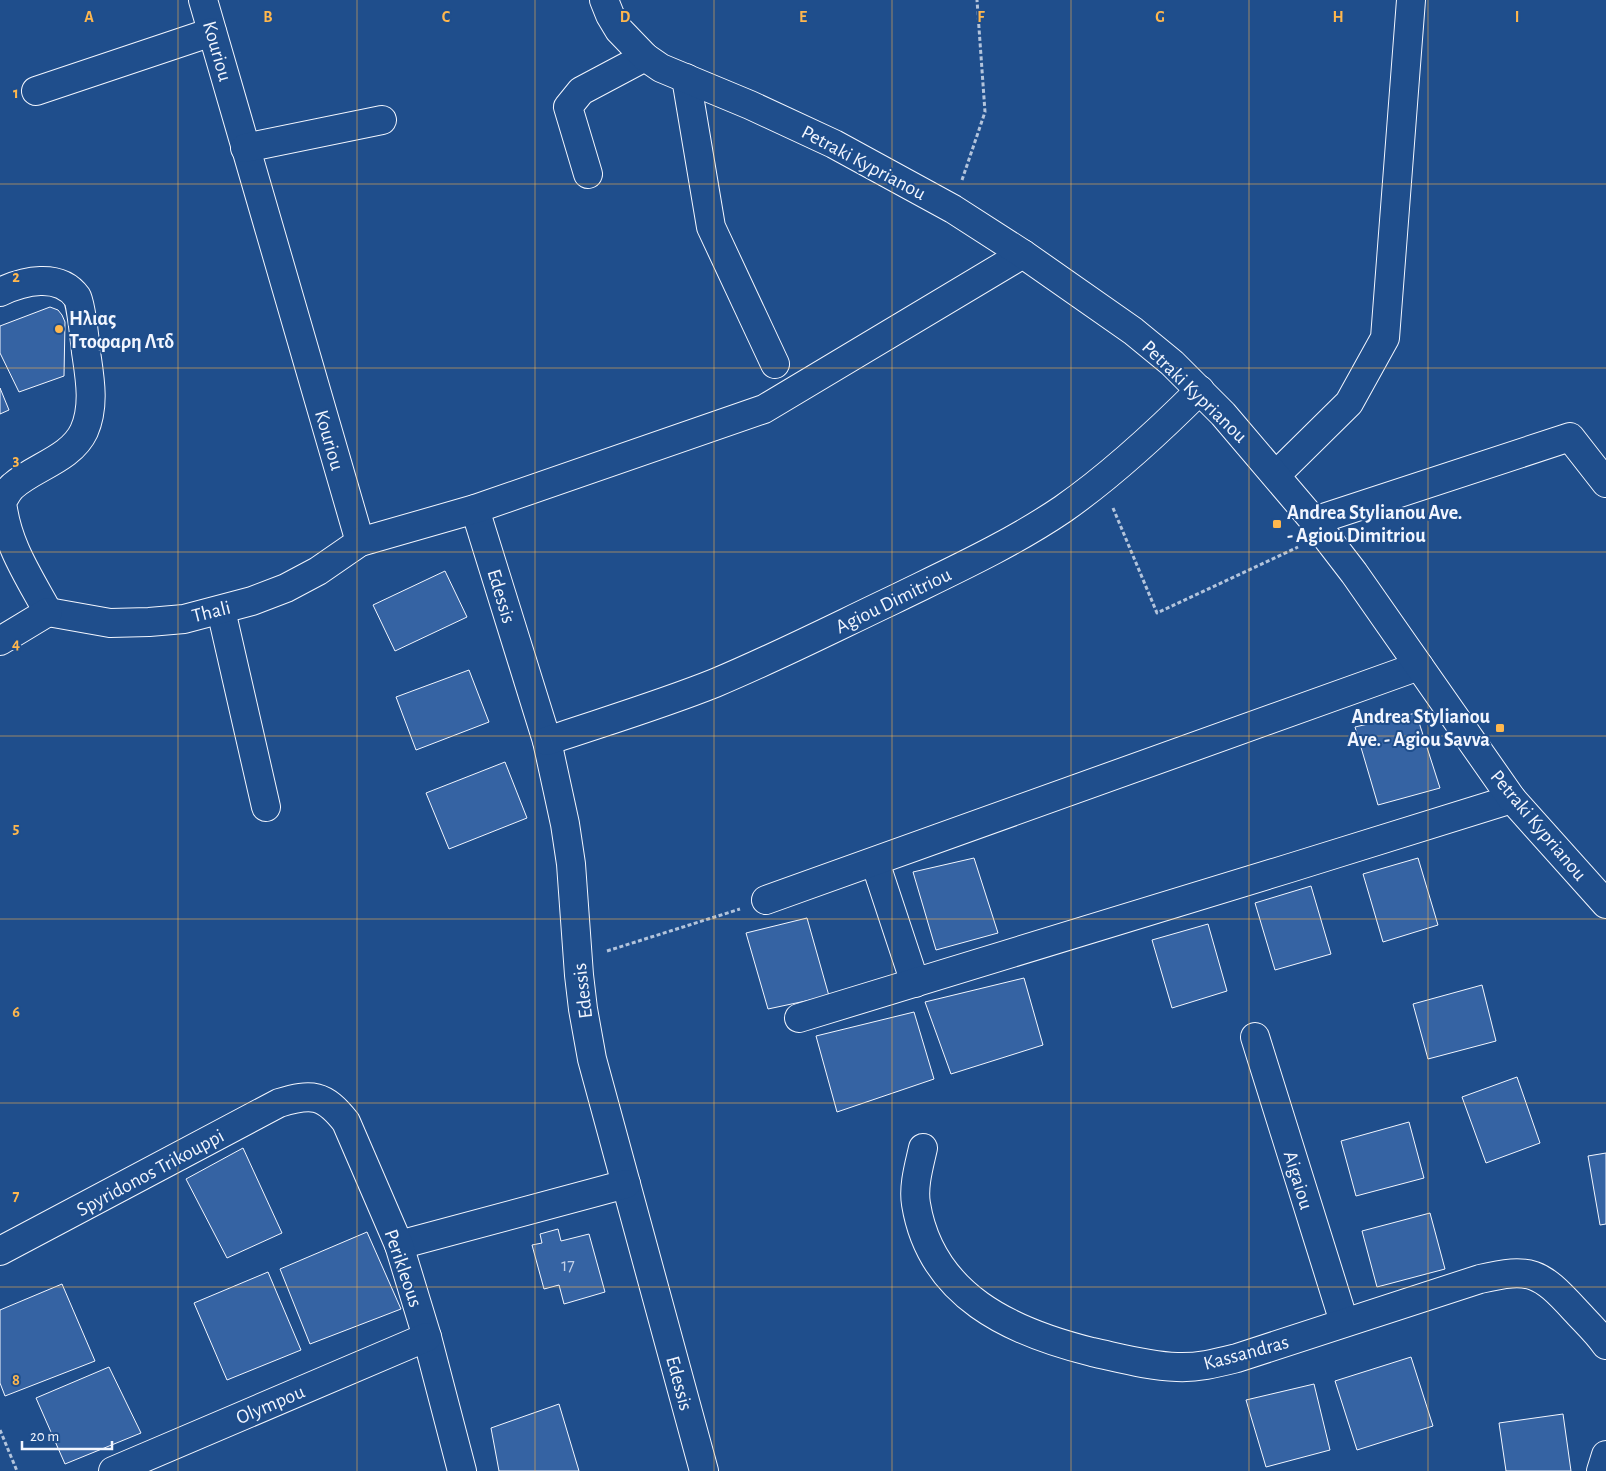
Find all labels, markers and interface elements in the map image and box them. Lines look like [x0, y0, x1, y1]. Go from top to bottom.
text: A [84, 9, 94, 25]
text: B [263, 9, 273, 25]
text: C [442, 9, 451, 25]
text: D [620, 9, 631, 25]
text: E [799, 9, 807, 25]
text: F [977, 9, 985, 25]
text: G [1155, 9, 1165, 25]
text: H [1332, 9, 1344, 25]
text: I [1515, 9, 1519, 25]
street label: Kouriou [199, 19, 235, 84]
text: 1 [13, 85, 19, 101]
street label: Petraki Kyprianou [798, 122, 929, 204]
text: 2 [12, 269, 20, 285]
place label: Ηλιας Ττοφαρη Λτδ [69, 309, 174, 352]
marker: Ηλιας Ττοφαρη Λτδ [53, 323, 65, 335]
street label: Petraki Kyprianou [1138, 337, 1251, 447]
street label: Kouriou [311, 408, 347, 473]
text: 3 [13, 452, 20, 468]
place label: Andrea Stylianou Ave. - Agiou Dimitriou [1287, 503, 1462, 546]
marker: Andrea Stylianou Ave. - Agiou Dimitriou [1271, 518, 1283, 530]
street label: Agiou Dimitriou [833, 564, 954, 637]
street label: Edessis [483, 567, 519, 626]
street label: Thali [190, 598, 233, 626]
text: 4 [12, 636, 20, 652]
place label: Andrea Stylianou Ave. - Agiou Savva [1347, 707, 1491, 750]
marker: Andrea Stylianou Ave. - Agiou Savva [1494, 722, 1506, 734]
street label: Petraki Kyprianou [1486, 767, 1590, 885]
text: 5 [13, 820, 20, 836]
street label: Edessis [570, 962, 596, 1020]
text: 6 [12, 1004, 20, 1020]
street label: Spyridonos Trikouppi [73, 1126, 227, 1220]
street label: Aigaiou [1280, 1149, 1316, 1212]
text: 7 [13, 1188, 20, 1204]
street label: Perikleous [380, 1227, 426, 1310]
house number: 17 [561, 1257, 575, 1275]
street label: Kassandras [1201, 1332, 1291, 1374]
street label: Edessis [662, 1354, 696, 1413]
text: 8 [12, 1372, 20, 1388]
street label: Olympou [233, 1382, 308, 1428]
scale bar [22, 1418, 112, 1450]
text: 20 m [30, 1429, 59, 1444]

